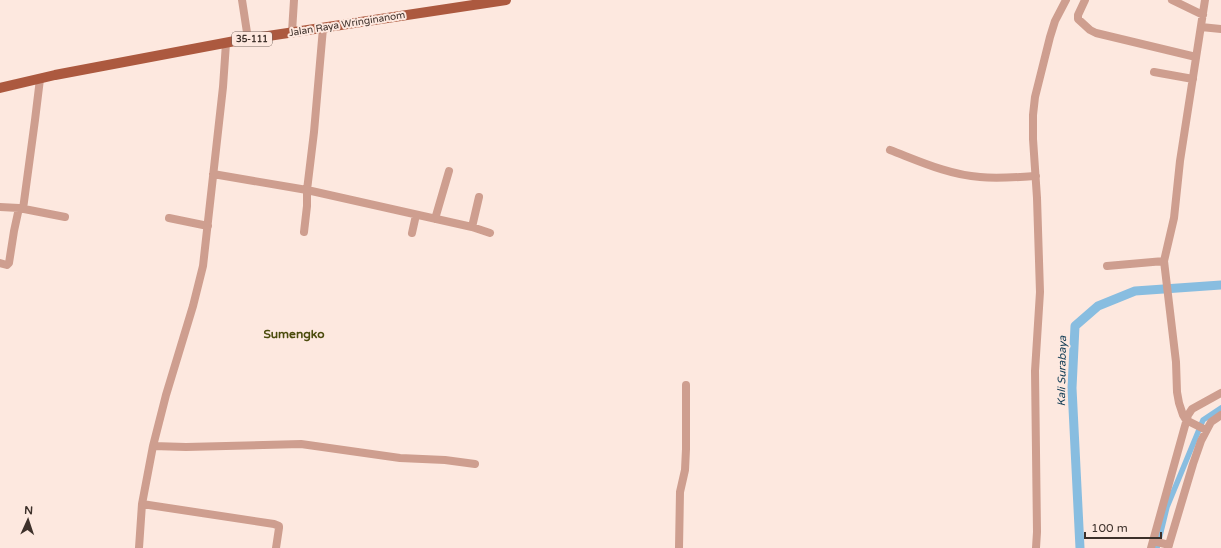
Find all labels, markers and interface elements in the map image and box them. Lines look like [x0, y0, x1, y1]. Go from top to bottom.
street label: Jalan Raya Wringinanom [288, 9, 406, 39]
road number: 35-111 [232, 32, 272, 46]
district label: Sumengko [263, 327, 325, 342]
water label: Kali Surabaya [1055, 335, 1069, 406]
north arrow [8, 500, 48, 540]
text: N [24, 504, 33, 517]
scale bar [1085, 514, 1161, 540]
text: 100 m [1091, 521, 1128, 535]

